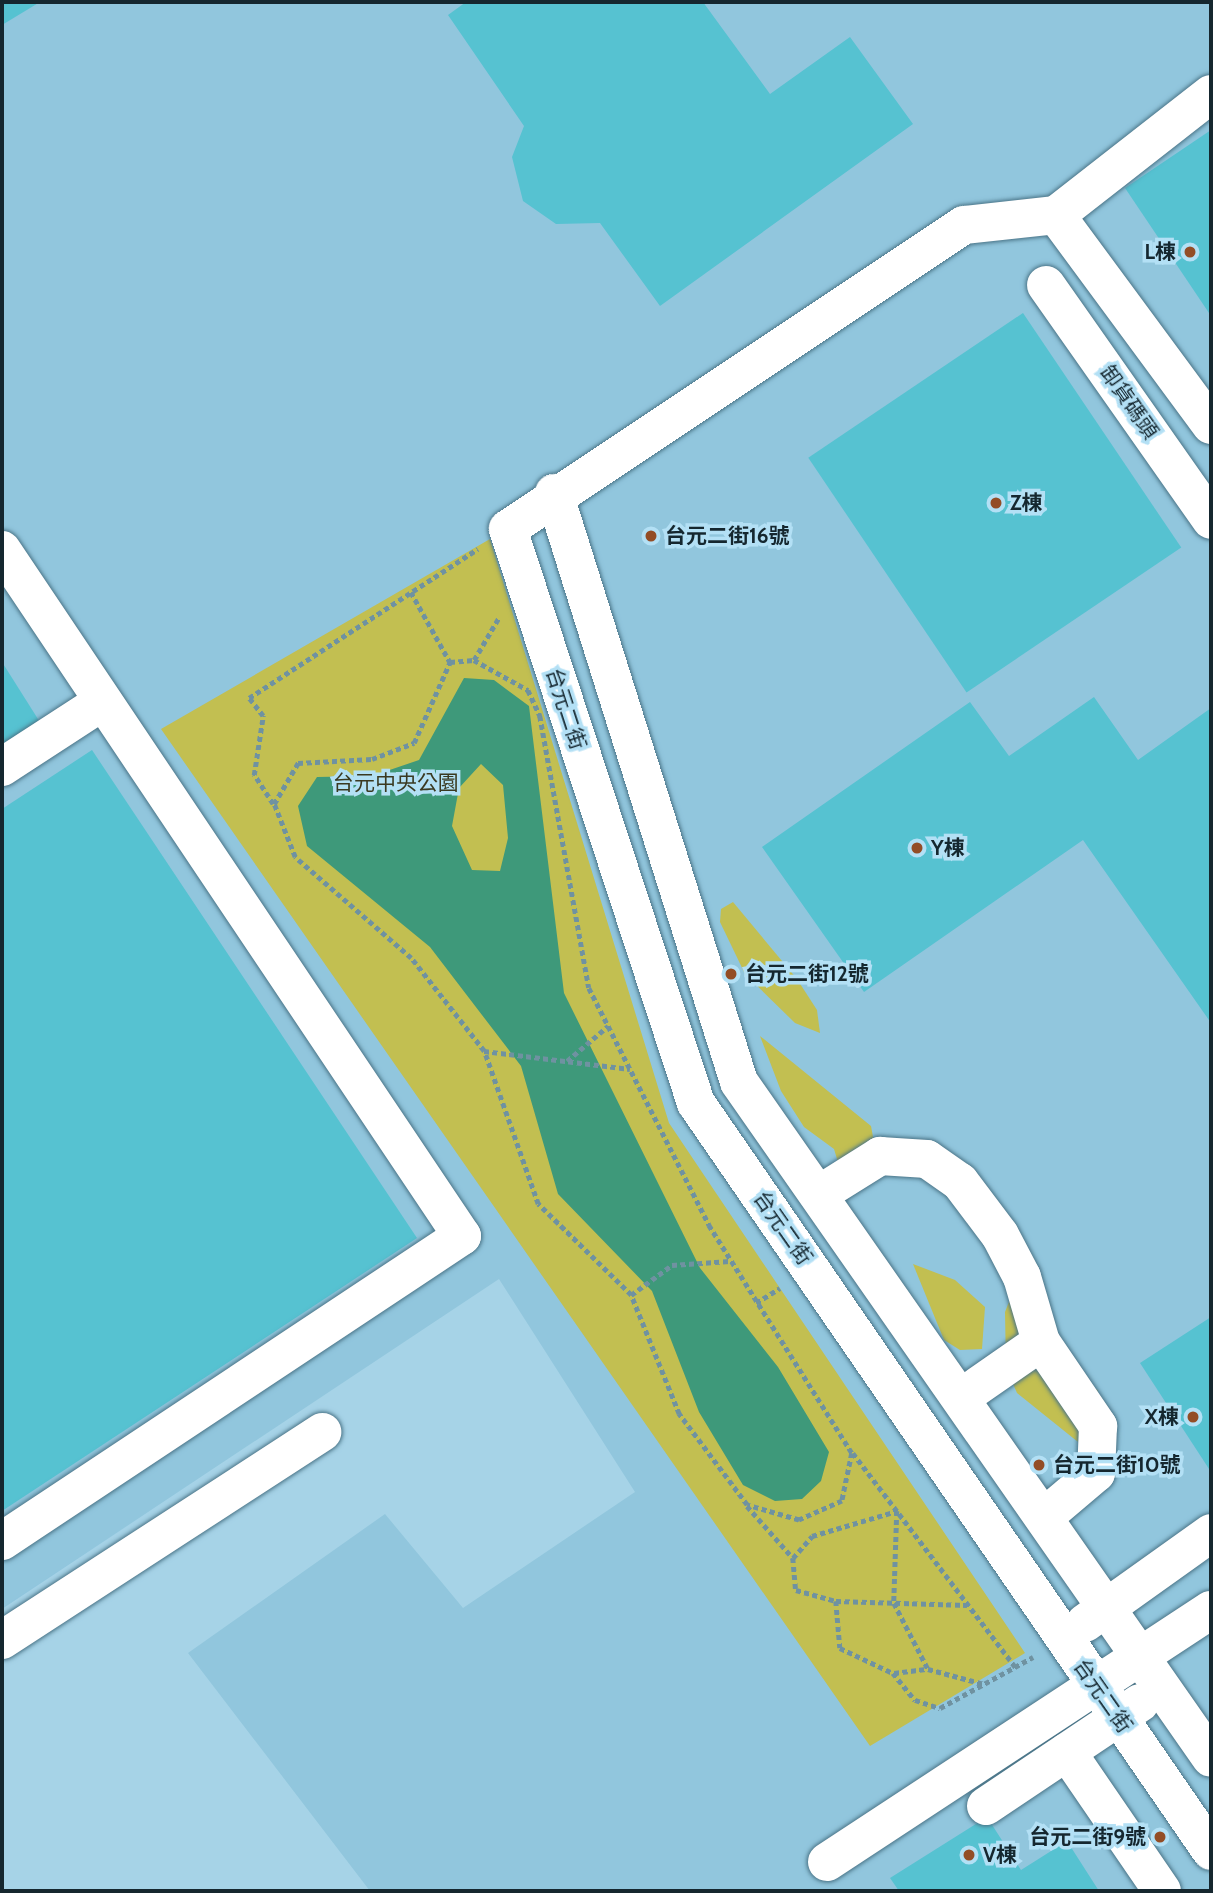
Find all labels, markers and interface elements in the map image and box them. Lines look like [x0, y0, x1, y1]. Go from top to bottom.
place label: L棟 [1145, 239, 1176, 265]
marker: L棟 [1182, 244, 1198, 260]
street label: 卸貨碼頭 [1095, 360, 1163, 444]
place label: Z棟 [1010, 490, 1043, 516]
marker: Z棟 [988, 495, 1004, 511]
place label: 台元二街16號 [665, 523, 790, 549]
marker: 台元二街16號 [643, 528, 659, 544]
street label: 台元二街 [541, 665, 591, 753]
park label: 台元中央公園 [333, 770, 459, 796]
place label: Y棟 [931, 835, 965, 861]
marker: Y棟 [909, 840, 925, 856]
place label: 台元二街12號 [745, 961, 869, 987]
marker: 台元二街12號 [723, 966, 739, 982]
street label: 台元二街 [749, 1186, 817, 1270]
place label: X棟 [1145, 1404, 1179, 1430]
marker: X棟 [1185, 1409, 1201, 1425]
place label: 台元二街10號 [1053, 1452, 1181, 1478]
marker: 台元二街10號 [1031, 1457, 1047, 1473]
street label: 台元二街 [1069, 1654, 1137, 1738]
place label: 台元二街9號 [1029, 1824, 1146, 1850]
marker: 台元二街9號 [1152, 1829, 1168, 1845]
place label: V棟 [983, 1842, 1017, 1868]
marker: V棟 [961, 1847, 977, 1863]

